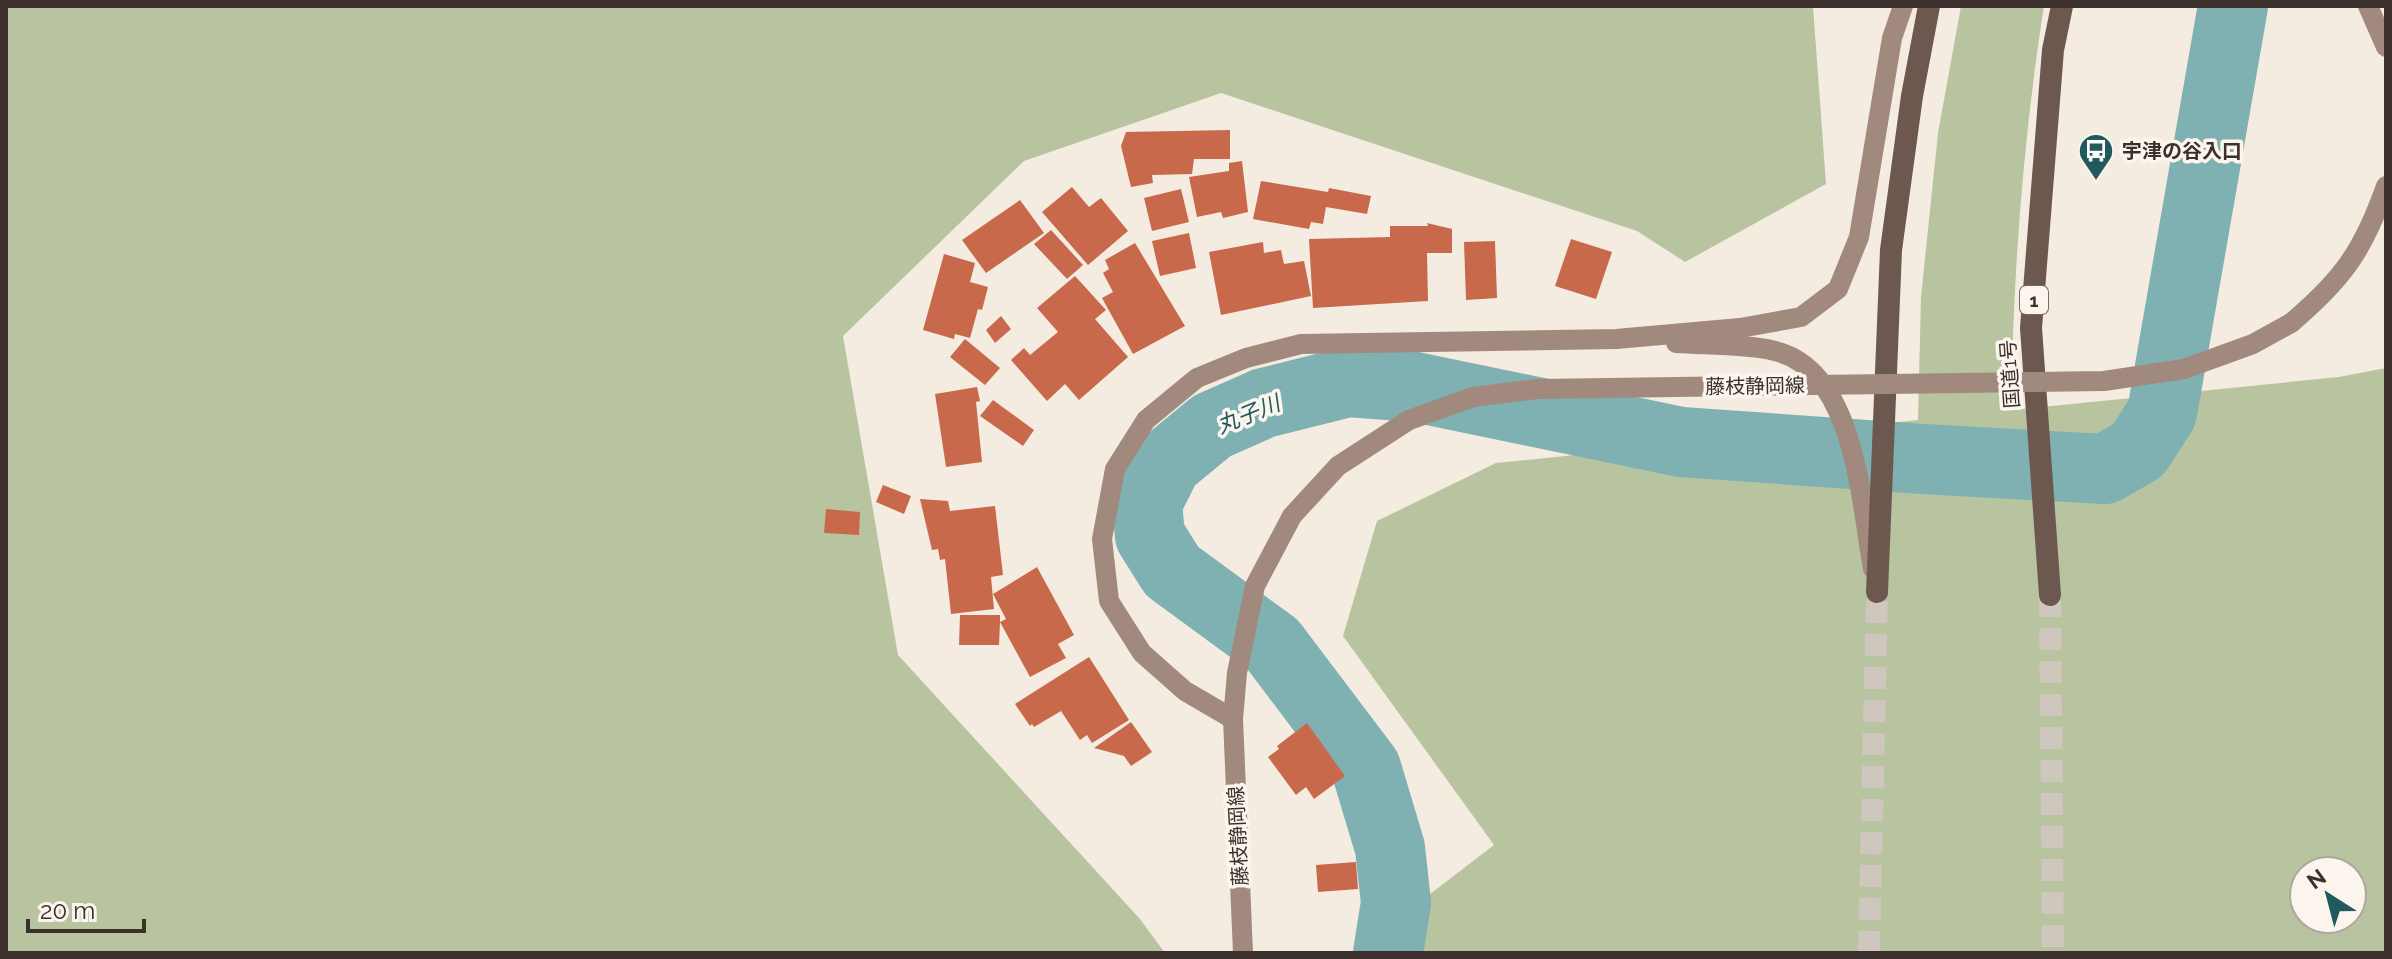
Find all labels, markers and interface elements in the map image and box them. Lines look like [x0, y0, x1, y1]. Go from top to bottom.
bus stop icon: 宇津の谷入口 [2077, 132, 2115, 182]
place label: 宇津の谷入口 [2122, 139, 2242, 163]
road number: 1 [2020, 286, 2048, 314]
street label: 国道1号 [1996, 339, 2024, 409]
street label: 藤枝静岡線 [1705, 373, 1805, 399]
water label: 丸子川 [1213, 389, 1285, 438]
street label: 藤枝静岡線 [1223, 785, 1253, 887]
north arrow [2288, 855, 2368, 935]
text: N [2302, 863, 2331, 894]
scale bar [28, 883, 144, 933]
text: 20 m [40, 896, 95, 925]

